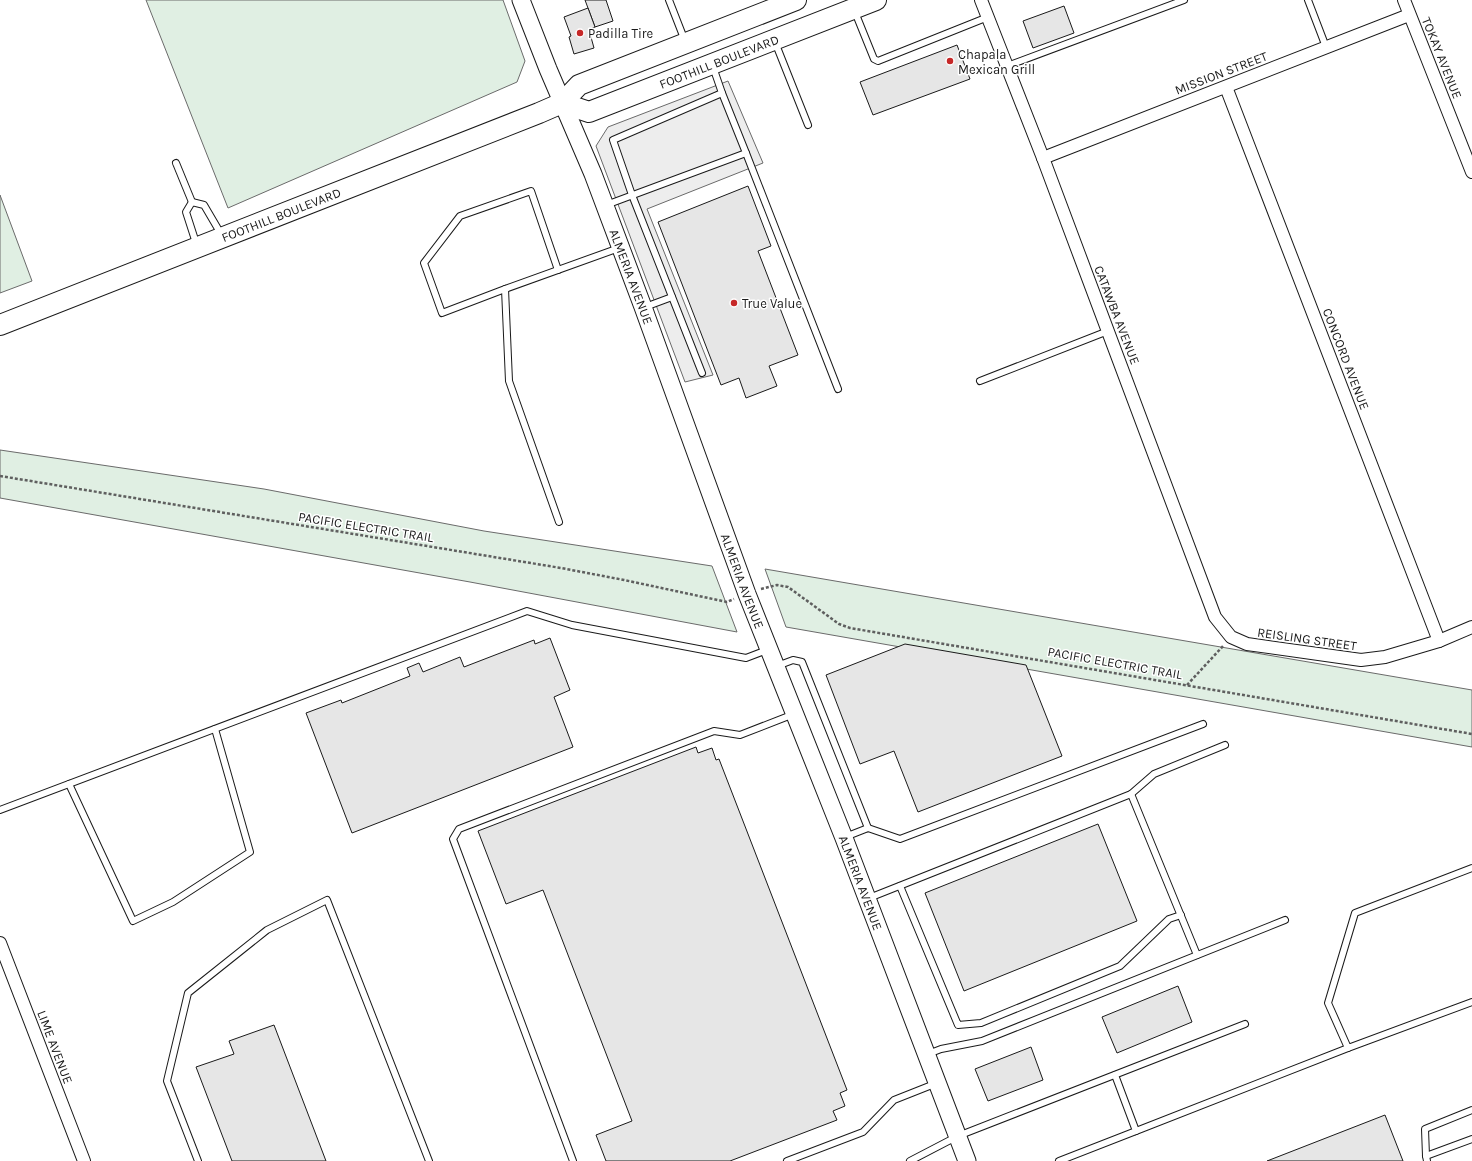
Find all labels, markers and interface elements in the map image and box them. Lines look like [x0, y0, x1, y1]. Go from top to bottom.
street label: TOKAY AVENUE [1419, 15, 1465, 101]
place label: Padilla Tire [588, 26, 654, 41]
marker: Padilla Tire [575, 28, 585, 38]
street label: FOOTHILL BOULEVARD [657, 31, 781, 91]
place label: Chapala Mexican Grill [958, 47, 1035, 77]
street label: MISSION STREET [1173, 48, 1270, 98]
marker: Chapala Mexican Grill [945, 56, 955, 66]
street label: FOOTHILL BOULEVARD [219, 184, 343, 245]
street label: ALMERIA AVENUE [607, 227, 656, 326]
street label: CATAWBA AVENUE [1091, 263, 1143, 367]
place label: True Value [742, 296, 802, 311]
marker: True Value [729, 298, 739, 308]
street label: CONCORD AVENUE [1320, 306, 1372, 412]
street label: PACIFIC ELECTRIC TRAIL [297, 509, 435, 545]
street label: ALMERIA AVENUE [718, 531, 767, 631]
street label: REISLING STREET [1256, 625, 1358, 653]
street label: PACIFIC ELECTRIC TRAIL [1046, 644, 1184, 682]
street label: ALMERIA AVENUE [836, 833, 886, 932]
street label: LIME AVENUE [34, 1008, 76, 1086]

